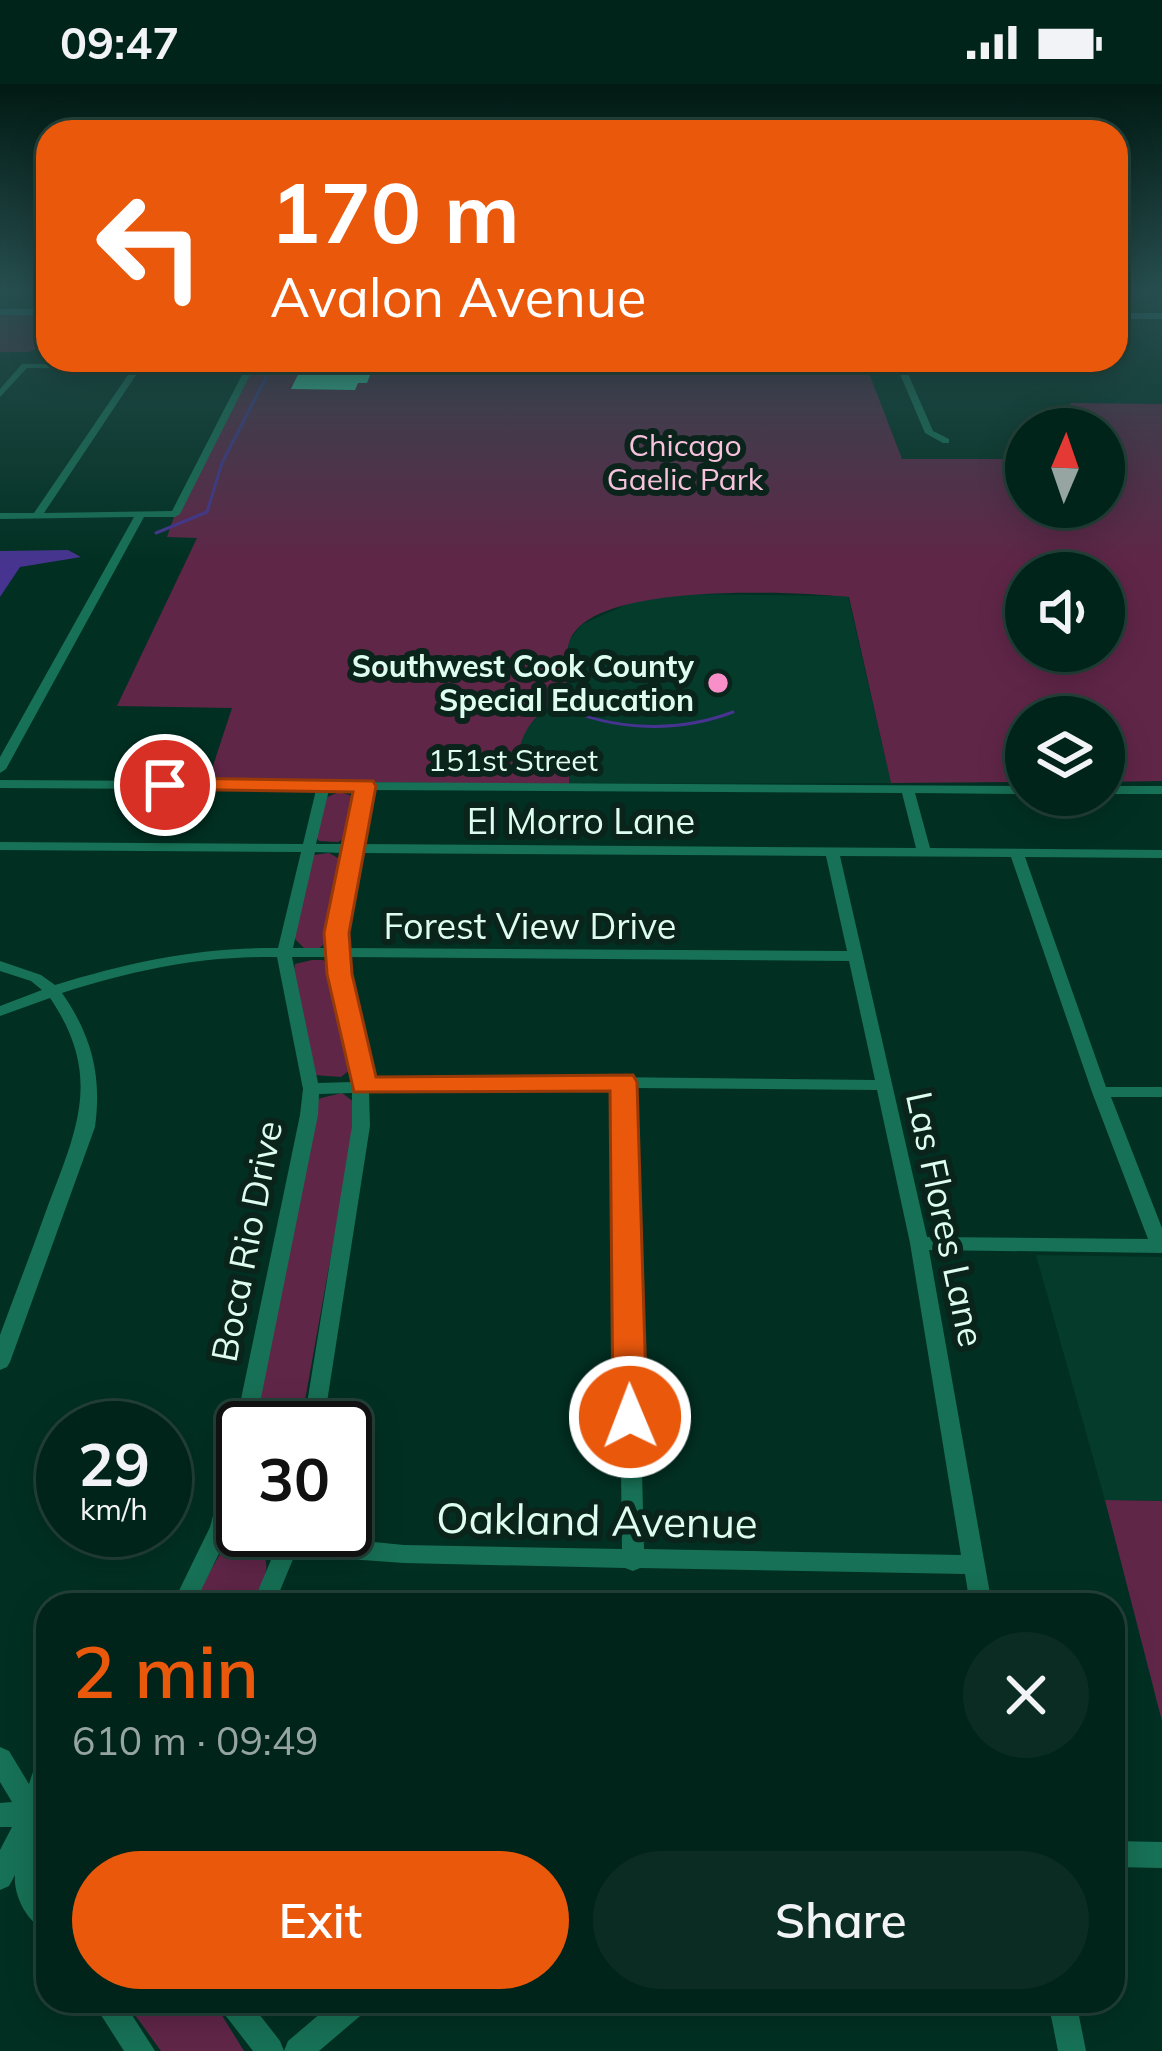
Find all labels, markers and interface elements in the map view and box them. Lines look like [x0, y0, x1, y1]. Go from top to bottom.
text: 09:47 [60, 14, 179, 70]
text: 170 m [270, 159, 520, 264]
icon: left [72, 168, 228, 324]
text: Avalon Avenue [270, 263, 646, 331]
north arrow [1005, 408, 1125, 528]
map controls [1005, 408, 1125, 816]
park label: Chicago Gaelic Park [607, 426, 764, 498]
button: sound [1005, 552, 1125, 672]
place label: Southwest Cook County Special Education [352, 647, 695, 719]
marker: Southwest Cook County Special Education [705, 670, 731, 696]
button: layers [1005, 696, 1125, 816]
pin [114, 734, 216, 836]
street label: 151st Street [428, 741, 598, 779]
icon: arrive [132, 752, 198, 818]
street label: El Morro Lane [467, 798, 695, 843]
street label: Forest View Drive [384, 903, 676, 948]
street label: Las Flores Lane [897, 1087, 995, 1351]
street label: Boca Rio Drive [201, 1117, 291, 1365]
position arrow [567, 1354, 693, 1480]
speed limit sign: 30 [216, 1401, 372, 1557]
text: 29 [78, 1426, 150, 1501]
text: km/h [80, 1490, 148, 1528]
street label: Oakland Avenue [436, 1491, 758, 1549]
text: 2 min [72, 1626, 259, 1716]
button: close [963, 1632, 1089, 1758]
text: 610 m · 09:49 [72, 1716, 318, 1765]
button: Exit [72, 1851, 569, 1989]
button: Share [593, 1851, 1089, 1989]

